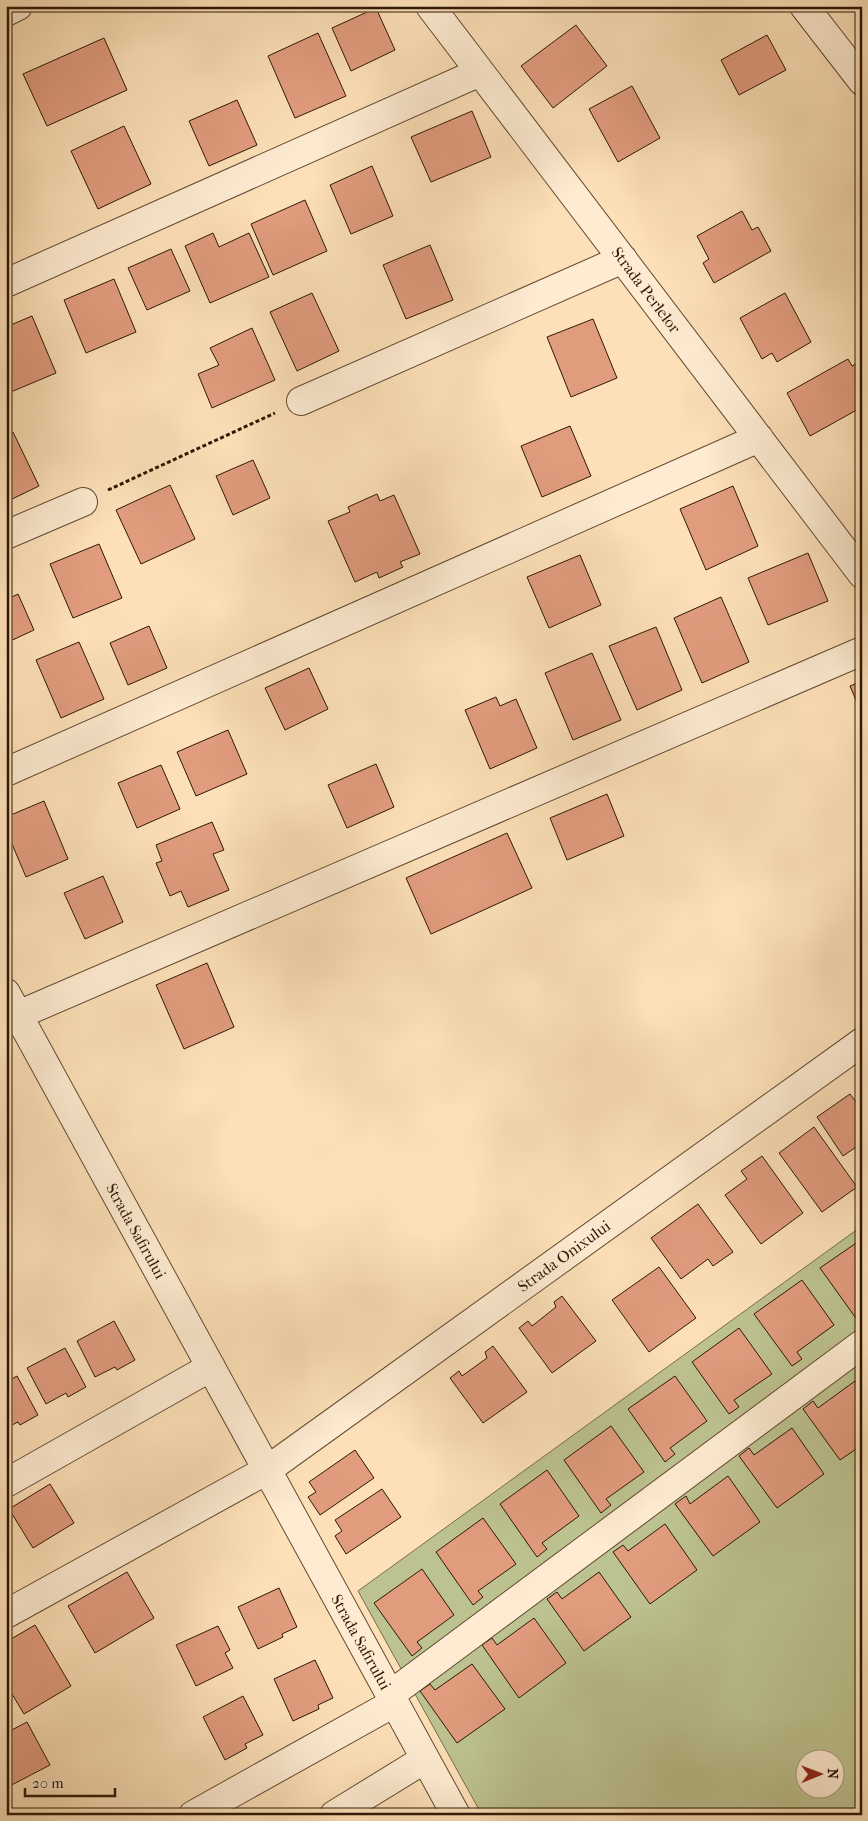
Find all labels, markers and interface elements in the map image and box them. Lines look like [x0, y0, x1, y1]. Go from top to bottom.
street label: Strada Perlelor [607, 243, 685, 337]
street label: Strada Safirului [102, 1180, 170, 1282]
street label: Strada Onixului [514, 1216, 614, 1296]
street label: Strada Safirului [327, 1591, 395, 1693]
north arrow [796, 1748, 846, 1798]
scale bar [25, 1766, 115, 1798]
text: N [824, 1768, 841, 1780]
text: 20 m [32, 1774, 64, 1792]

